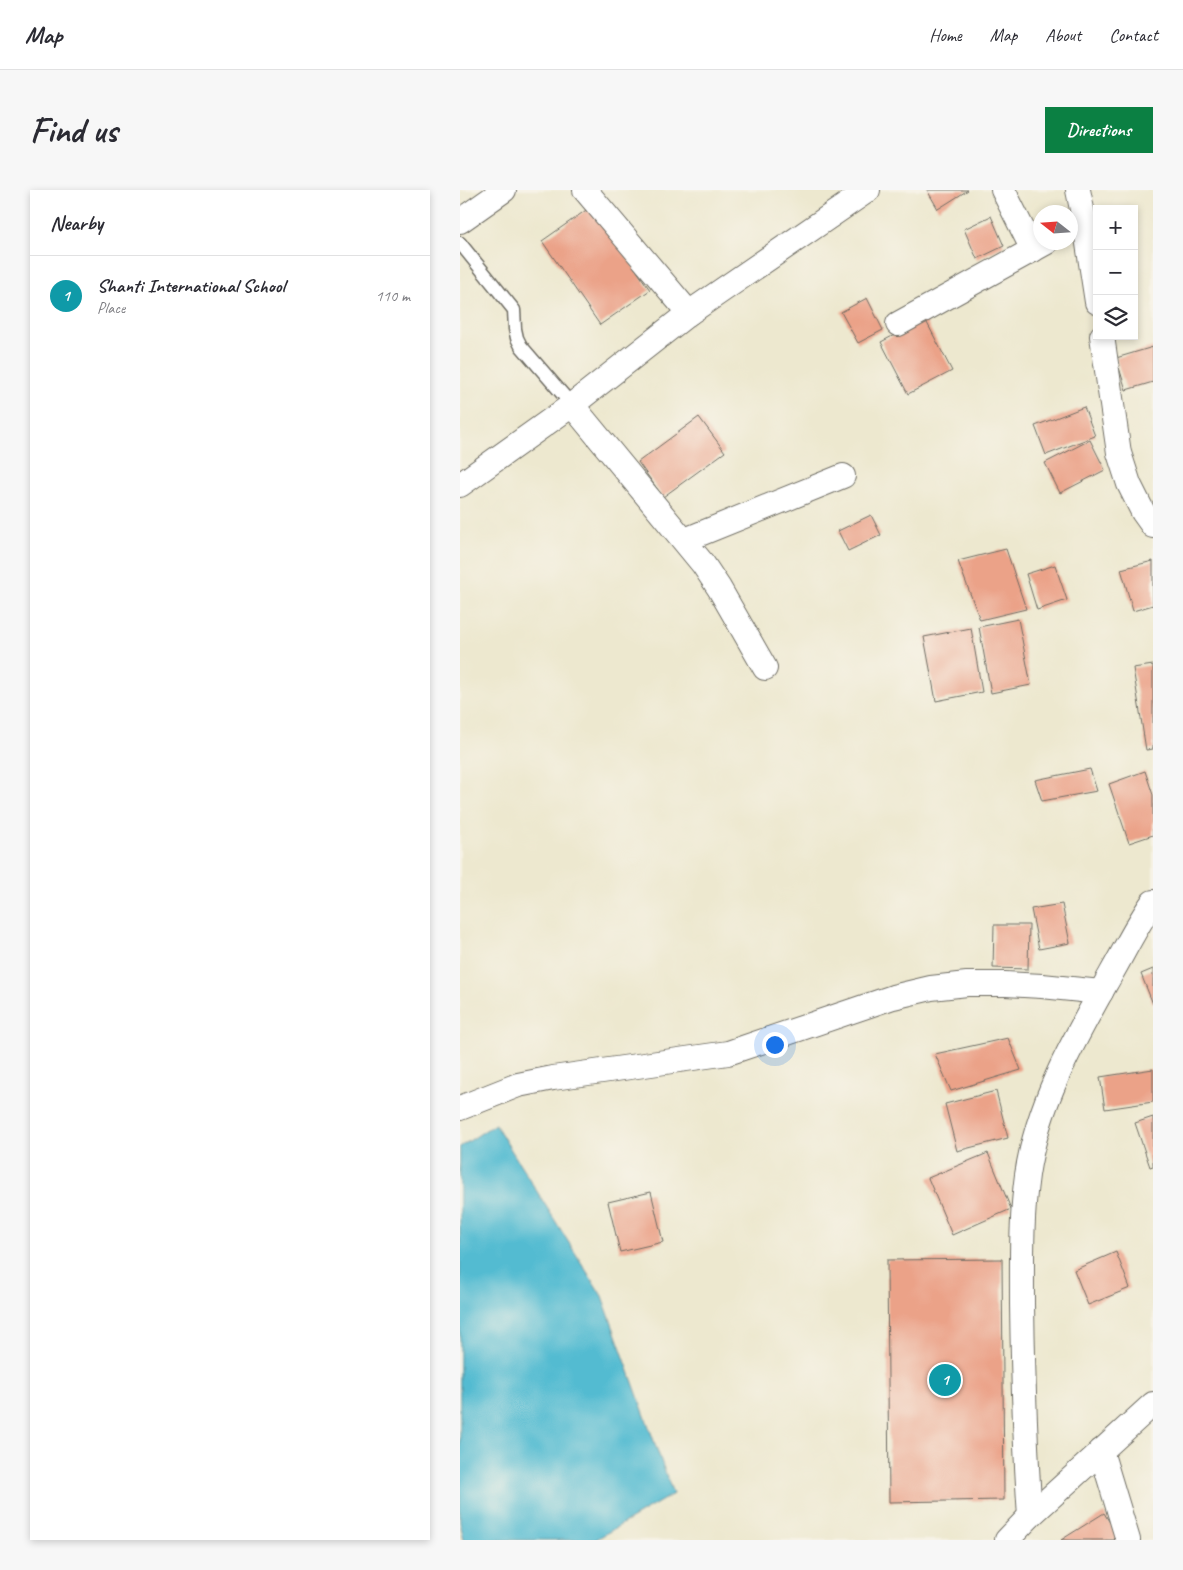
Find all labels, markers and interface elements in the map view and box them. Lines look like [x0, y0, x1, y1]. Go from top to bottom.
text: Map [25, 20, 62, 50]
text: Home [929, 24, 962, 46]
text: Map [990, 24, 1017, 46]
text: About [1045, 24, 1081, 46]
text: Contact [1109, 24, 1158, 46]
button: Directions [1045, 107, 1153, 153]
text: Find us [30, 108, 117, 153]
north arrow [1033, 205, 1078, 250]
map controls [1093, 205, 1138, 340]
button: + [1093, 205, 1138, 250]
text: Nearby [50, 210, 103, 236]
button: − [1093, 250, 1138, 295]
text: Shanti International School [97, 274, 285, 298]
text: 1 [62, 286, 70, 306]
text: 110 m [376, 286, 410, 306]
button: layers [1093, 295, 1138, 340]
text: Place [97, 298, 125, 318]
your location [762, 1032, 788, 1058]
pin: 1 [929, 1361, 961, 1399]

